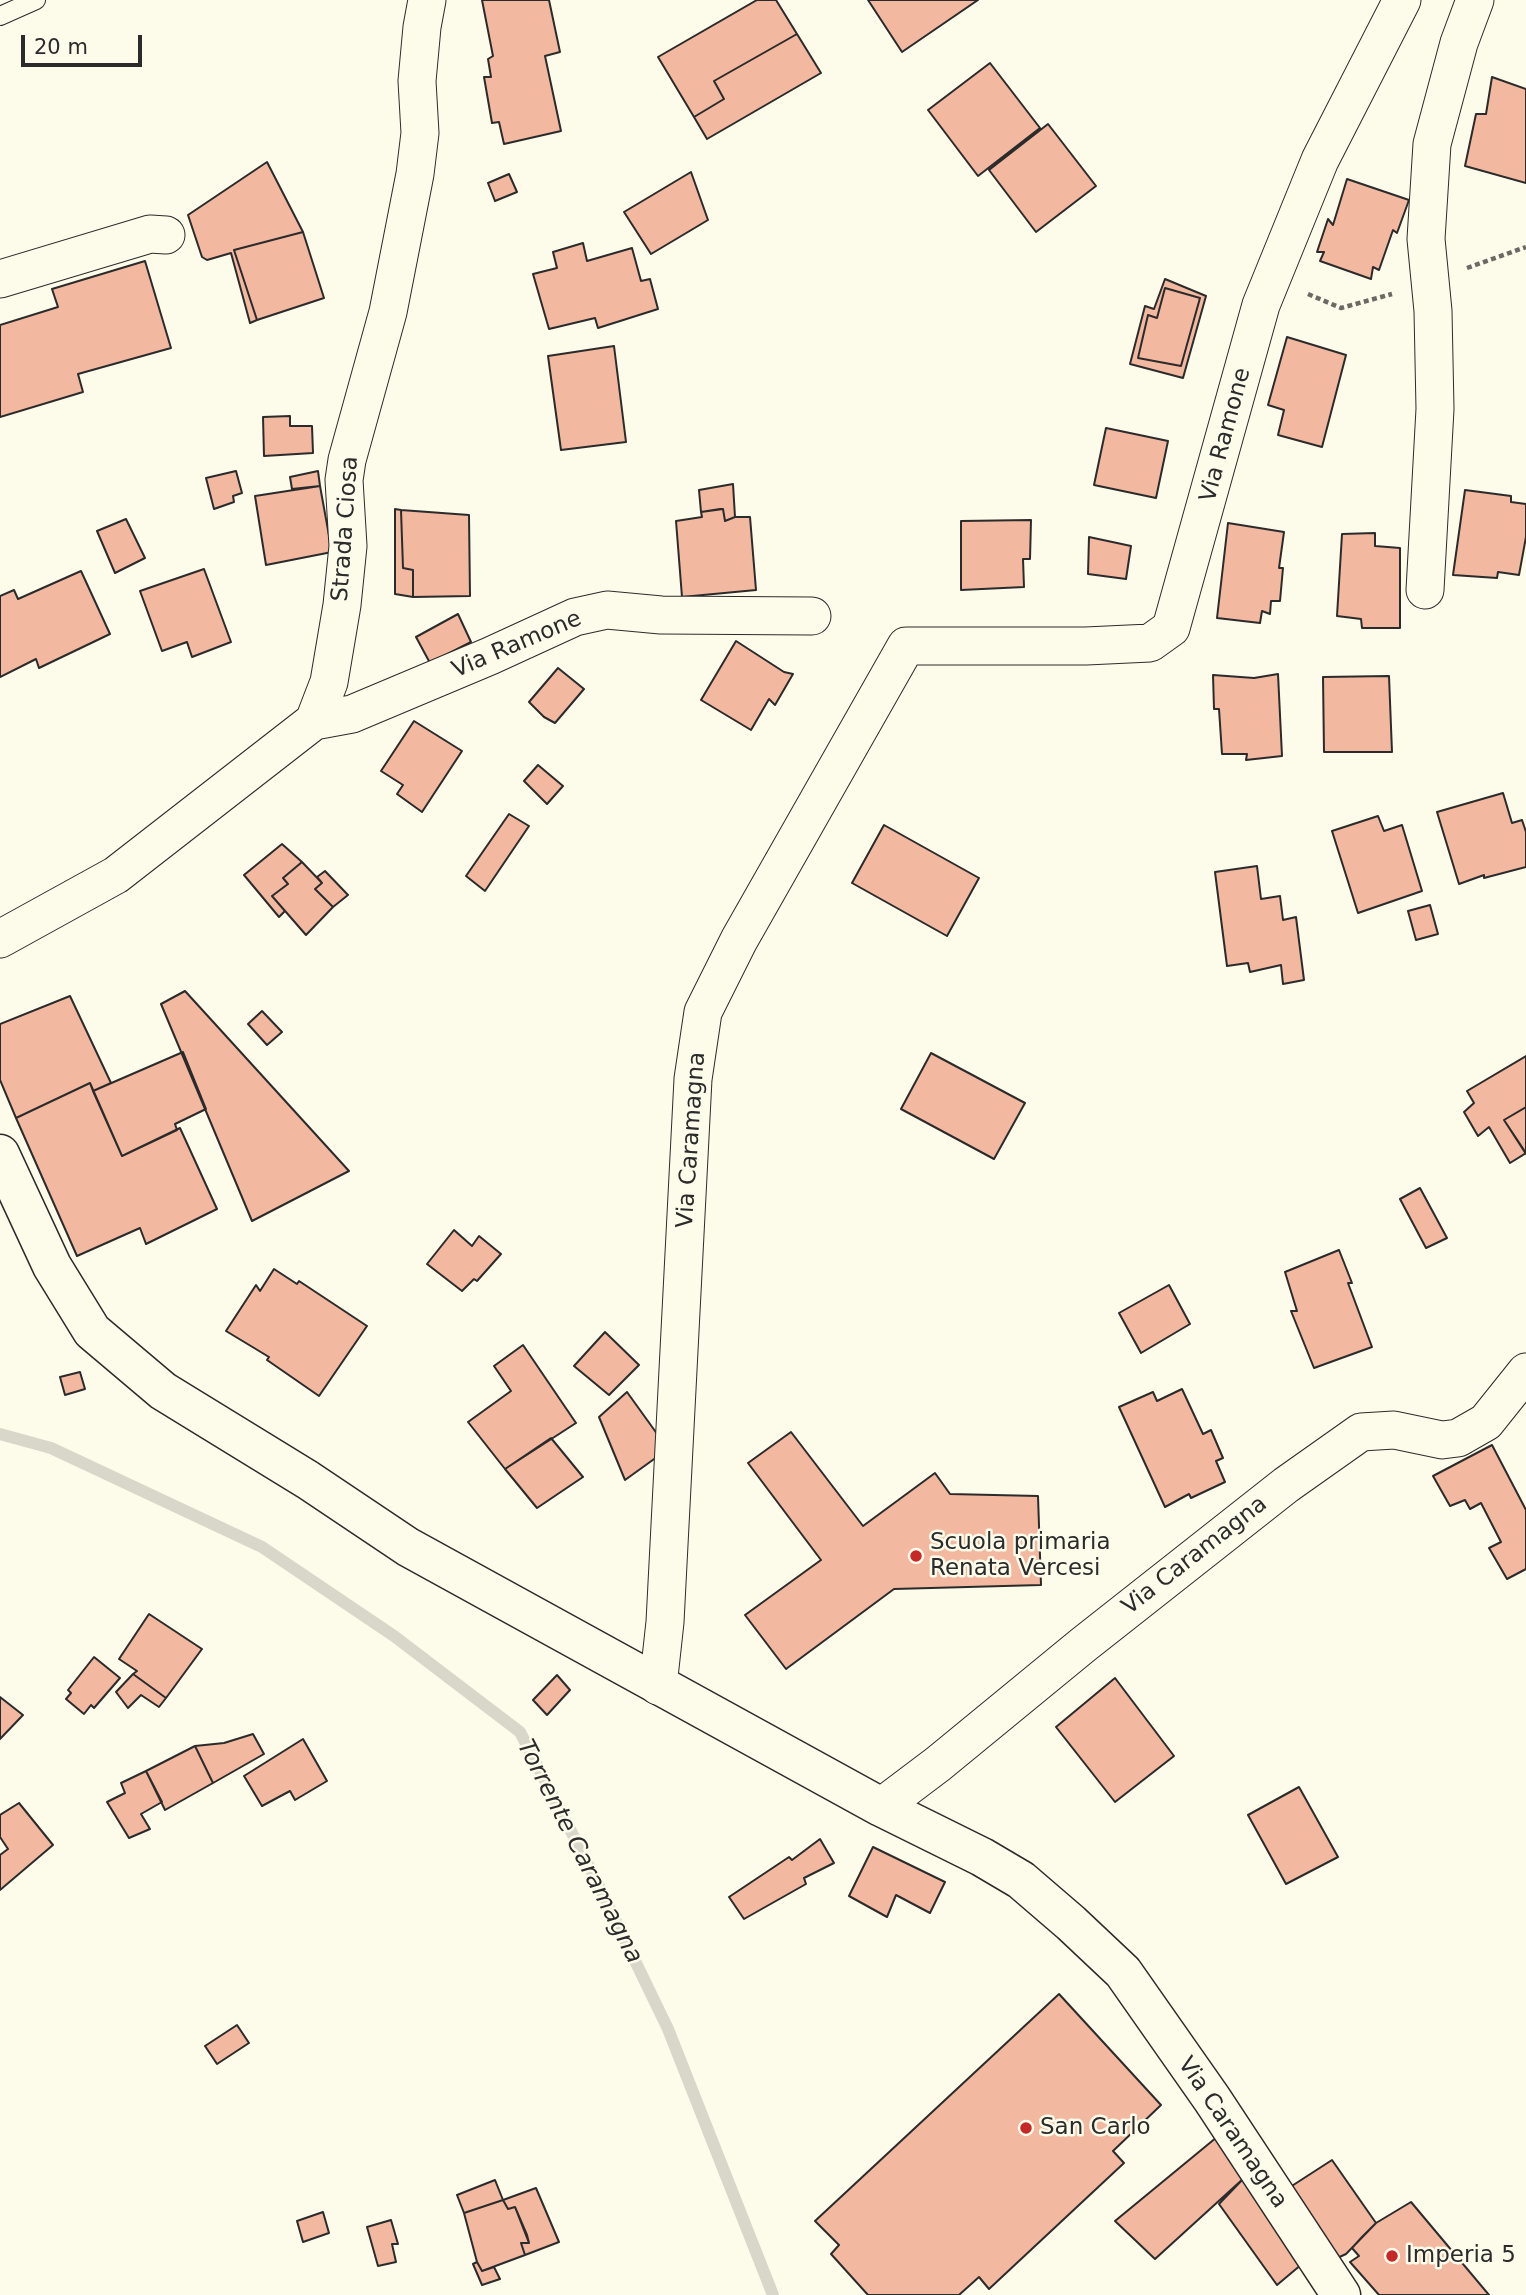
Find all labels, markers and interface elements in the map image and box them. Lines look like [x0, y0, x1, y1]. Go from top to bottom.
scale bar [24, 21, 145, 65]
text: 20 m [34, 35, 88, 59]
street label: Via Ramone [1195, 365, 1257, 505]
street label: Strada Ciosa [327, 455, 365, 603]
street label: Via Ramone [448, 605, 586, 685]
street label: Via Caramagna [672, 1051, 712, 1229]
street label: Via Caramagna [1117, 1491, 1273, 1621]
place label: Scuola primaria Renata Vercesi [930, 1529, 1111, 1583]
marker: Scuola primaria Renata Vercesi [908, 1548, 924, 1564]
water label: Torrente Caramagna [510, 1735, 648, 1969]
street label: Via Caramagna [1171, 2052, 1293, 2214]
place label: San Carlo [1040, 2114, 1151, 2142]
marker: San Carlo [1018, 2120, 1034, 2136]
place label: Imperia 5 [1406, 2242, 1516, 2270]
marker: Imperia 5 [1384, 2248, 1400, 2264]

